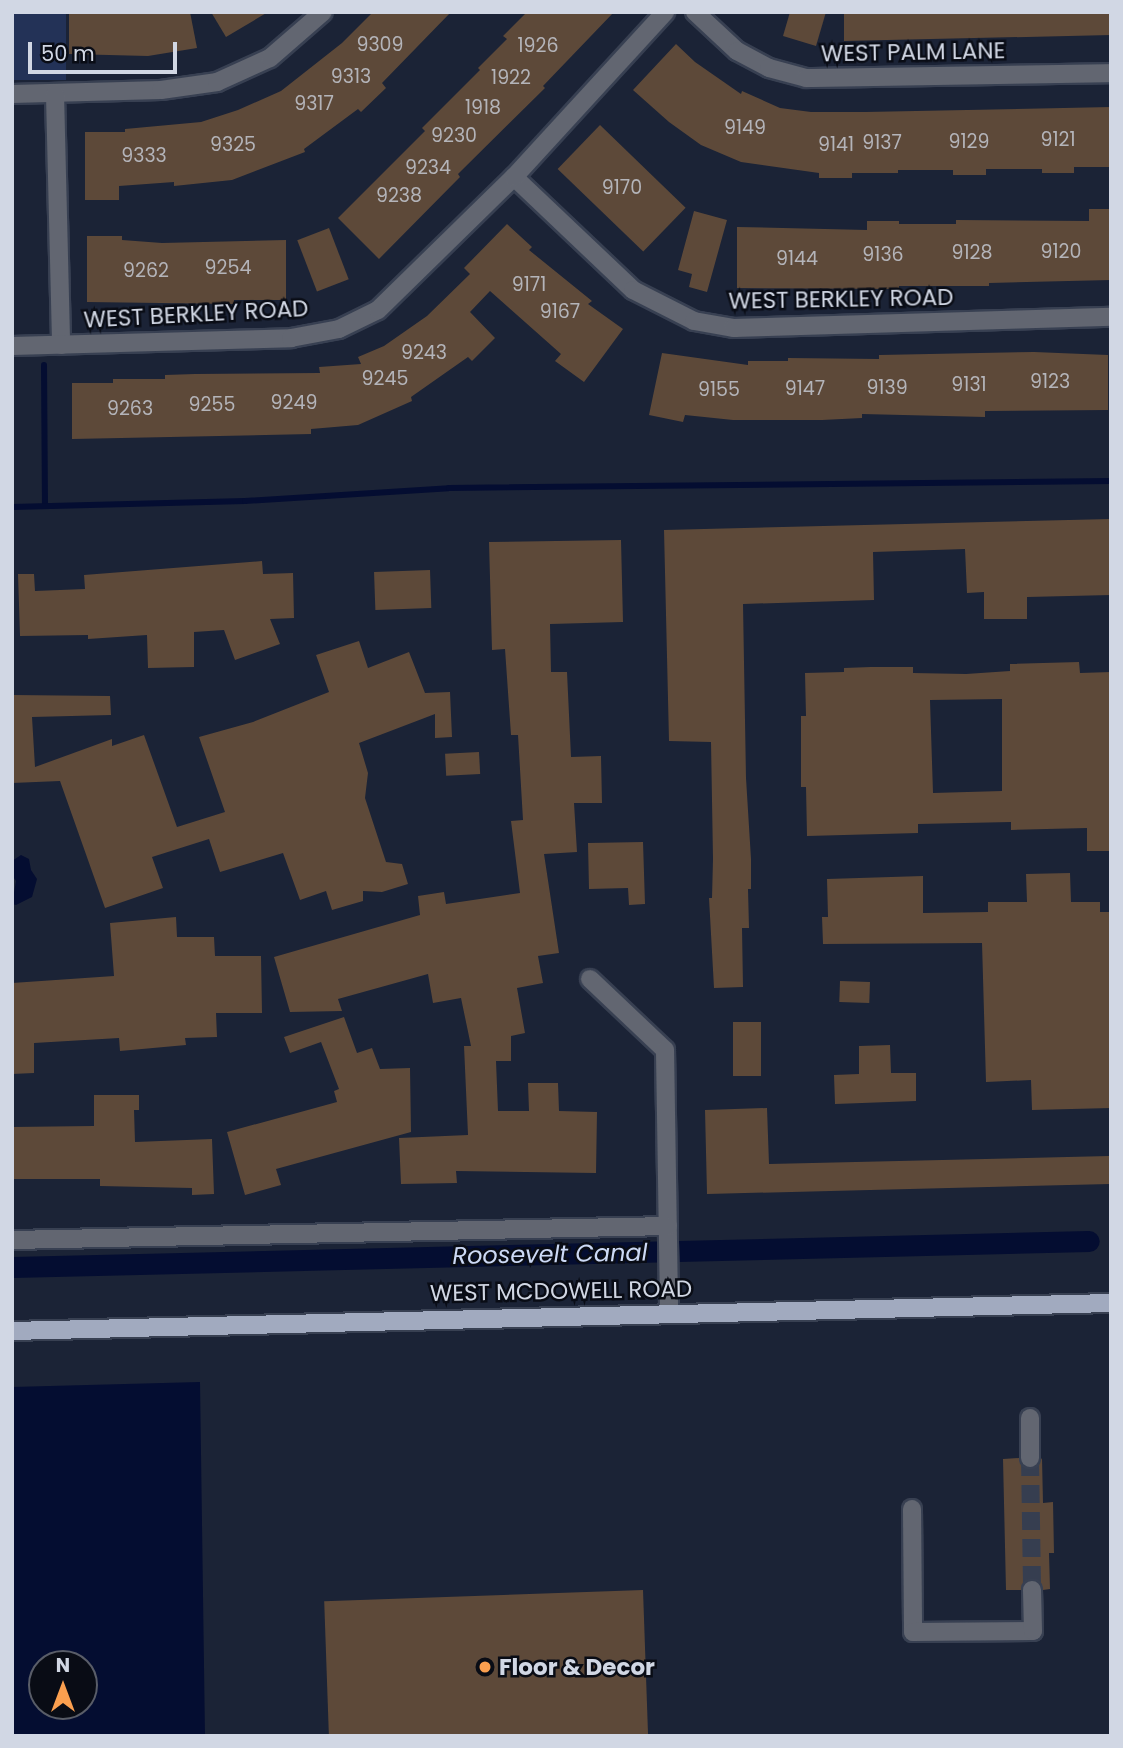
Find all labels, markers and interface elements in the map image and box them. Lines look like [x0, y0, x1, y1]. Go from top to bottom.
scale bar [32, 28, 180, 72]
house number: 9309 [356, 34, 404, 56]
house number: 1926 [517, 35, 559, 57]
street label: WEST PALM LANE [821, 37, 1005, 67]
text: 50 m [41, 39, 95, 68]
house number: 9313 [331, 66, 371, 88]
house number: 1922 [491, 67, 531, 89]
house number: 9317 [294, 93, 334, 115]
house number: 1918 [465, 97, 501, 119]
house number: 9149 [724, 117, 766, 139]
house number: 9230 [431, 125, 477, 147]
house number: 9121 [1040, 129, 1076, 151]
house number: 9129 [949, 131, 989, 153]
house number: 9137 [862, 132, 902, 154]
house number: 9325 [210, 134, 256, 156]
house number: 9141 [818, 134, 854, 156]
house number: 9333 [121, 145, 167, 167]
house number: 9234 [405, 157, 451, 179]
house number: 9170 [602, 177, 642, 199]
house number: 9238 [376, 185, 422, 207]
house number: 9120 [1041, 241, 1081, 263]
house number: 9128 [952, 242, 992, 264]
house number: 9136 [862, 244, 904, 266]
house number: 9144 [776, 248, 818, 270]
house number: 9254 [205, 257, 251, 279]
house number: 9262 [123, 260, 169, 282]
house number: 9171 [512, 274, 546, 296]
street label: WEST BERKLEY ROAD [728, 283, 954, 315]
street label: WEST BERKLEY ROAD [83, 294, 309, 334]
house number: 9167 [540, 301, 580, 323]
house number: 9243 [401, 342, 447, 364]
house number: 9245 [362, 368, 408, 390]
house number: 9123 [1030, 371, 1070, 393]
house number: 9131 [951, 374, 987, 396]
house number: 9139 [866, 377, 908, 399]
house number: 9147 [785, 378, 825, 400]
house number: 9155 [698, 379, 740, 401]
house number: 9249 [271, 392, 317, 414]
house number: 9255 [189, 394, 235, 416]
house number: 9263 [107, 398, 153, 420]
water label: Roosevelt Canal [452, 1238, 648, 1270]
street label: WEST MCDOWELL ROAD [430, 1275, 692, 1307]
north arrow [28, 1650, 98, 1720]
text: N [56, 1652, 70, 1679]
place label: Floor & Decor [499, 1653, 655, 1681]
marker: Floor & Decor [477, 1659, 493, 1675]

